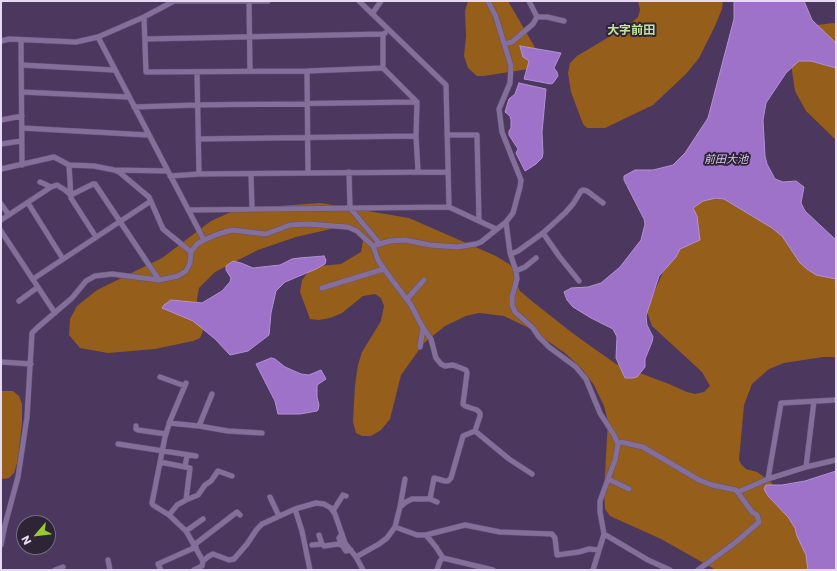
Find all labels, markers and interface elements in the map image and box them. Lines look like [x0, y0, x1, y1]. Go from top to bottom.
district label: 大字前田 [607, 24, 655, 38]
water label: 前田大池 [704, 153, 748, 167]
north arrow [16, 515, 56, 555]
text: N [17, 533, 35, 548]

